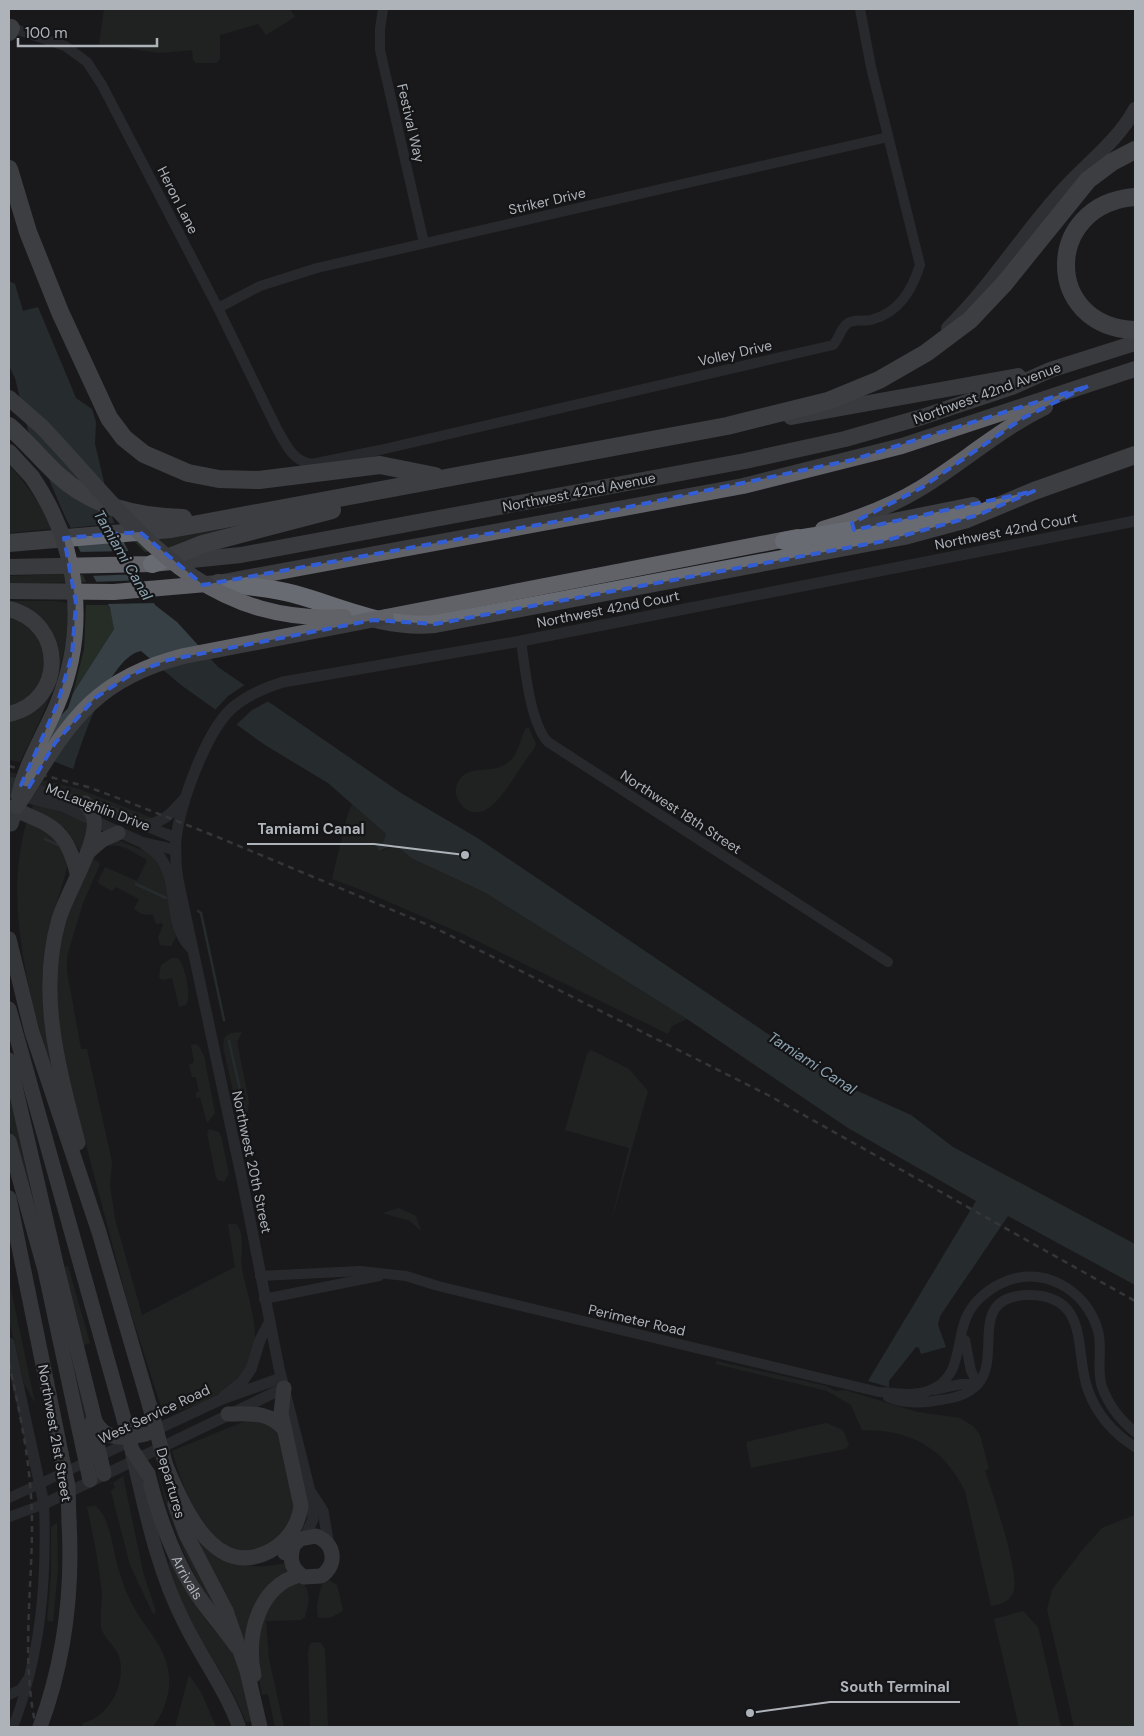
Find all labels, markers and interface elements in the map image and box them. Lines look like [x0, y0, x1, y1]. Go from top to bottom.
scale bar [18, 15, 156, 47]
text: 100 m [25, 23, 68, 43]
street label: Festival Way [393, 82, 429, 164]
street label: Heron Lane [153, 163, 203, 237]
street label: Striker Drive [507, 183, 587, 219]
street label: Volley Drive [696, 336, 774, 370]
street label: Northwest 42nd Avenue [911, 358, 1063, 428]
street label: Northwest 42nd Avenue [501, 468, 657, 516]
water label: Tamiami Canal [89, 506, 157, 604]
street label: Northwest 42nd Court [933, 508, 1079, 554]
street label: Northwest 42nd Court [535, 586, 681, 632]
street label: Northwest 18th Street [617, 766, 745, 858]
street label: McLaughlin Drive [43, 779, 153, 835]
callout: Tamiami Canal [247, 814, 374, 844]
text: Tamiami Canal [257, 819, 365, 839]
water label: Tamiami Canal [764, 1027, 860, 1099]
street label: Northwest 20th Street [228, 1089, 276, 1235]
street label: Perimeter Road [587, 1300, 687, 1340]
street label: Northwest 21st Street [34, 1363, 76, 1503]
street label: West Service Road [95, 1380, 213, 1448]
street label: Departures [152, 1446, 190, 1520]
street label: Arrivals [168, 1552, 207, 1603]
callout: South Terminal [830, 1672, 960, 1702]
text: South Terminal [840, 1677, 950, 1697]

